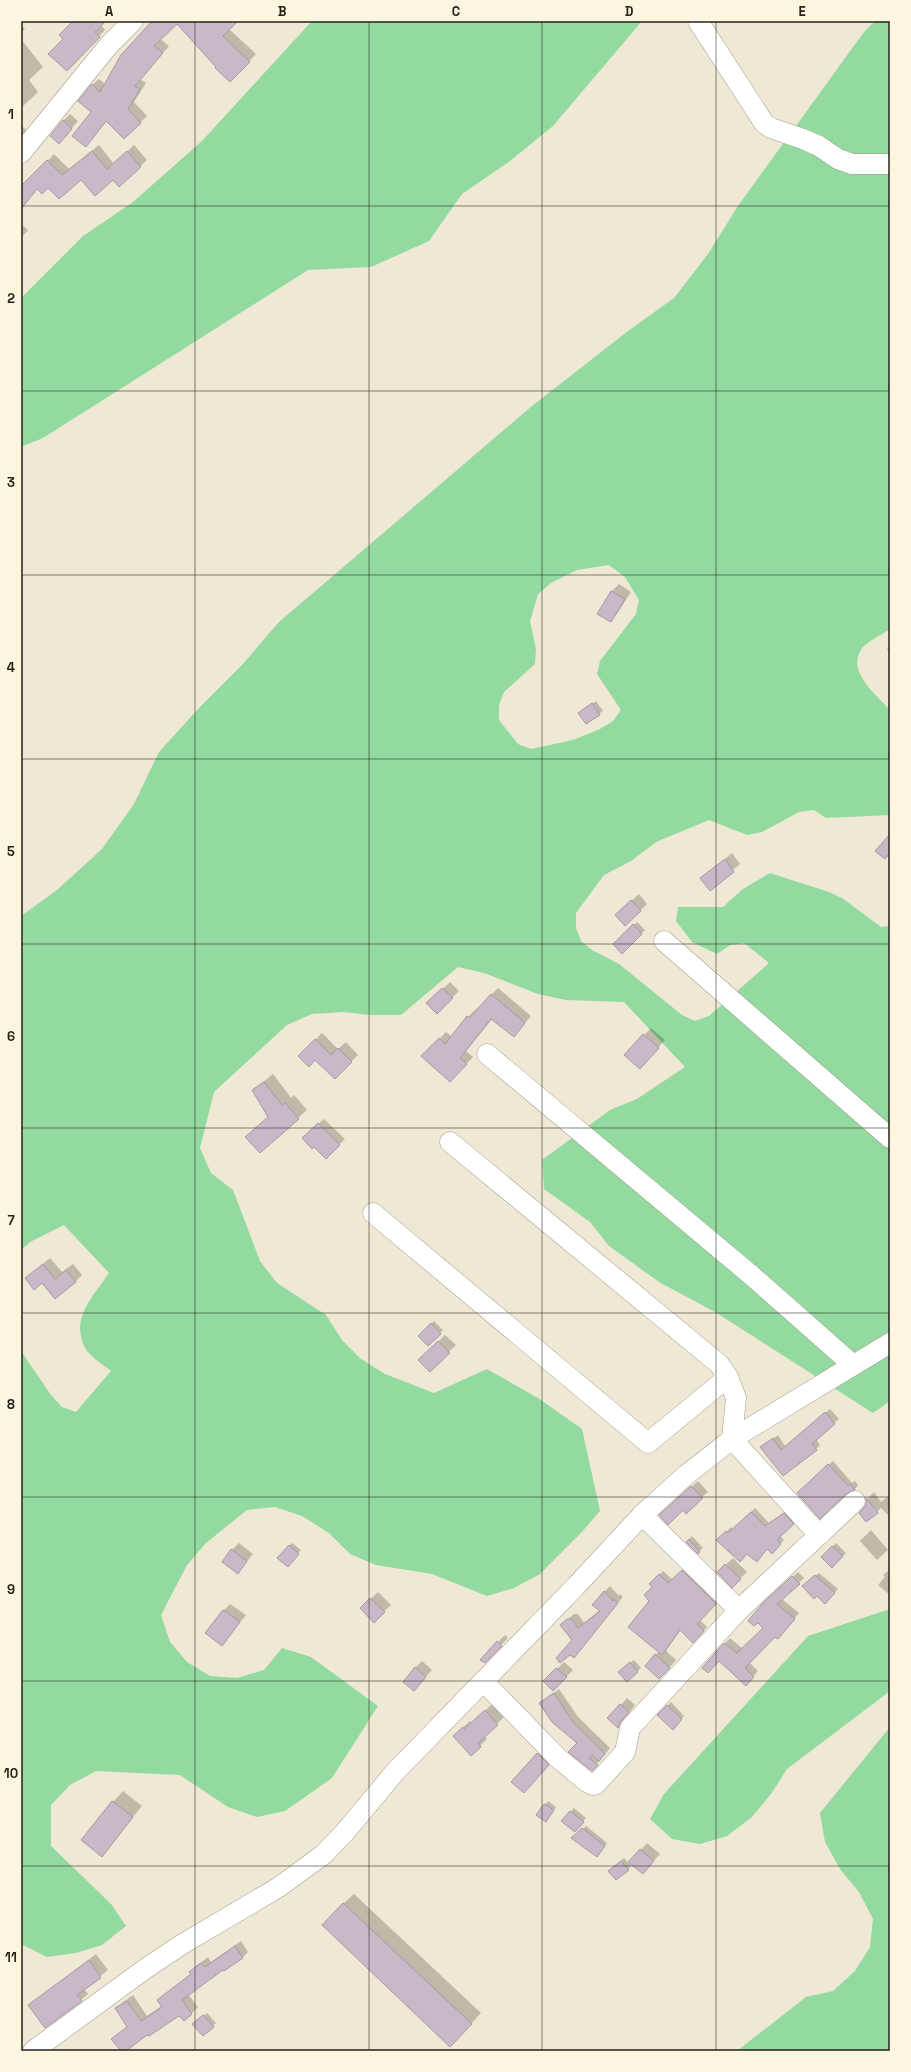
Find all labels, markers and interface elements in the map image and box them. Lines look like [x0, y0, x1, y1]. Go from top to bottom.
text: A [105, 3, 114, 20]
text: B [278, 3, 287, 20]
text: C [452, 3, 460, 20]
text: D [625, 3, 634, 20]
text: E [798, 3, 806, 20]
text: 1 [8, 106, 14, 123]
text: 2 [7, 290, 15, 307]
text: 3 [7, 474, 15, 491]
text: 4 [7, 659, 15, 676]
text: 5 [7, 843, 15, 860]
text: 6 [7, 1028, 15, 1045]
text: 7 [7, 1212, 15, 1229]
text: 8 [7, 1396, 15, 1413]
text: 9 [7, 1581, 15, 1598]
text: 10 [4, 1765, 18, 1782]
text: 11 [5, 1949, 17, 1966]

